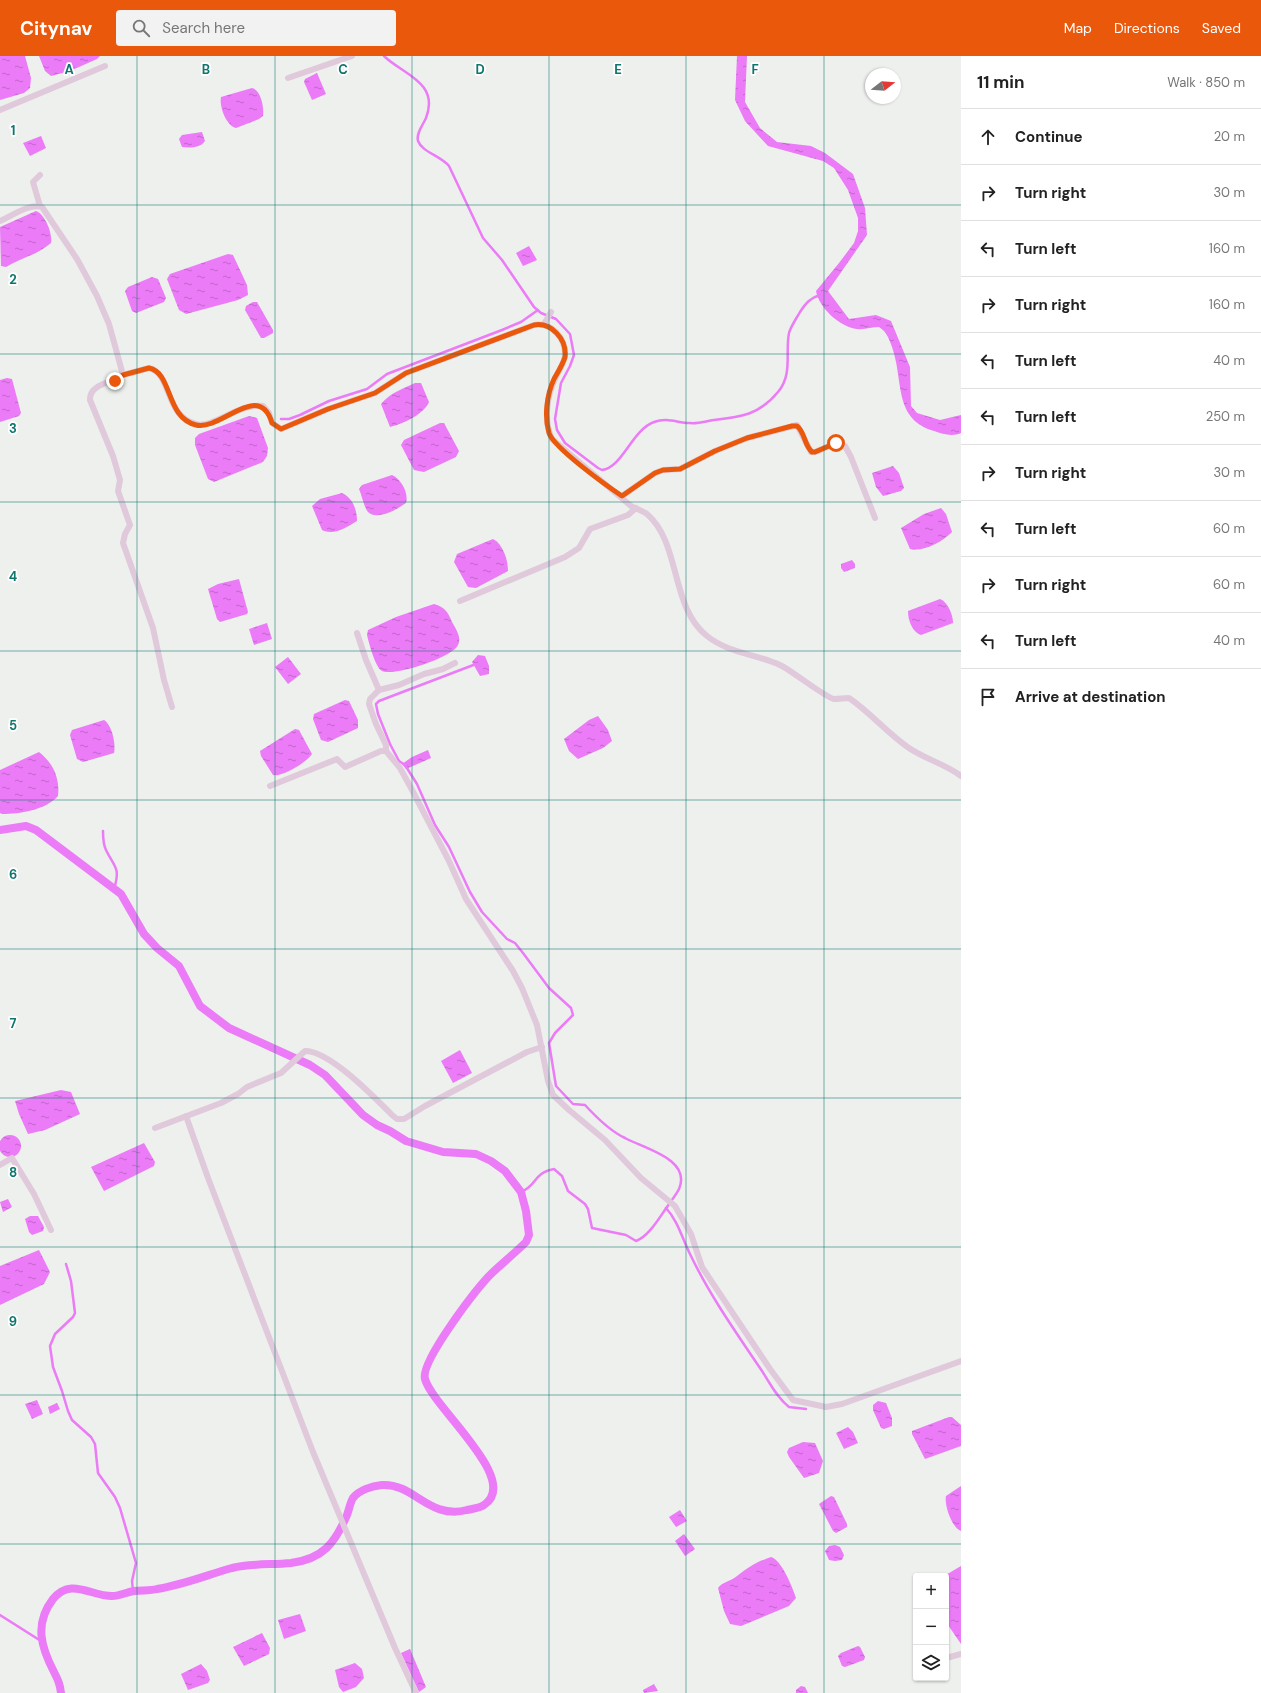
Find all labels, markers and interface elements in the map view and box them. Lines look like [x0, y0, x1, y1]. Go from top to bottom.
search box [116, 10, 396, 46]
text: Citynav [20, 16, 92, 41]
icon: search [130, 17, 152, 39]
text: Search here [162, 18, 245, 38]
text: Map [1064, 19, 1092, 37]
text: Directions [1114, 19, 1180, 37]
text: Saved [1202, 19, 1241, 37]
text: A [64, 61, 74, 78]
text: B [202, 61, 210, 78]
text: C [338, 61, 348, 78]
text: D [475, 61, 485, 78]
text: E [614, 61, 622, 78]
text: F [751, 61, 759, 78]
north arrow [865, 68, 901, 104]
text: 11 min [977, 71, 1025, 93]
text: Walk · 850 m [1167, 74, 1245, 91]
text: 1 [11, 122, 15, 139]
icon: ahead [977, 126, 999, 148]
text: Continue [1015, 127, 1083, 147]
text: 20 m [1214, 128, 1245, 145]
icon: right [977, 182, 999, 204]
text: Turn right [1015, 183, 1086, 203]
text: 30 m [1213, 184, 1245, 201]
icon: left [977, 238, 999, 260]
text: Turn left [1015, 239, 1076, 259]
text: 160 m [1209, 240, 1245, 257]
text: 2 [9, 271, 17, 288]
icon: right [977, 294, 999, 316]
text: Turn right [1015, 295, 1086, 315]
text: 160 m [1209, 296, 1245, 313]
icon: left [977, 350, 999, 372]
text: Turn left [1015, 351, 1076, 371]
text: 40 m [1213, 352, 1245, 369]
route end [106, 372, 124, 390]
icon: left [977, 406, 999, 428]
text: Turn left [1015, 407, 1076, 427]
text: 250 m [1206, 408, 1245, 425]
text: 3 [9, 420, 17, 437]
route start [827, 434, 845, 452]
icon: right [977, 462, 999, 484]
text: Turn right [1015, 463, 1086, 483]
text: 30 m [1213, 464, 1245, 481]
icon: left [977, 518, 999, 540]
text: Turn left [1015, 519, 1076, 539]
text: 60 m [1213, 520, 1245, 537]
text: 4 [9, 568, 17, 585]
icon: right [977, 574, 999, 596]
text: Turn right [1015, 575, 1086, 595]
text: 60 m [1213, 576, 1245, 593]
icon: left [977, 630, 999, 652]
text: Turn left [1015, 631, 1076, 651]
text: 40 m [1213, 632, 1245, 649]
icon: arrive [977, 686, 999, 708]
text: Arrive at destination [1015, 687, 1166, 707]
text: 5 [9, 717, 17, 734]
text: 6 [9, 866, 17, 883]
text: 7 [10, 1015, 17, 1032]
text: 8 [9, 1164, 17, 1181]
text: 9 [9, 1313, 17, 1330]
map controls [913, 1573, 949, 1681]
button: + [913, 1573, 949, 1609]
button: − [913, 1609, 949, 1645]
button: layers [913, 1645, 949, 1681]

